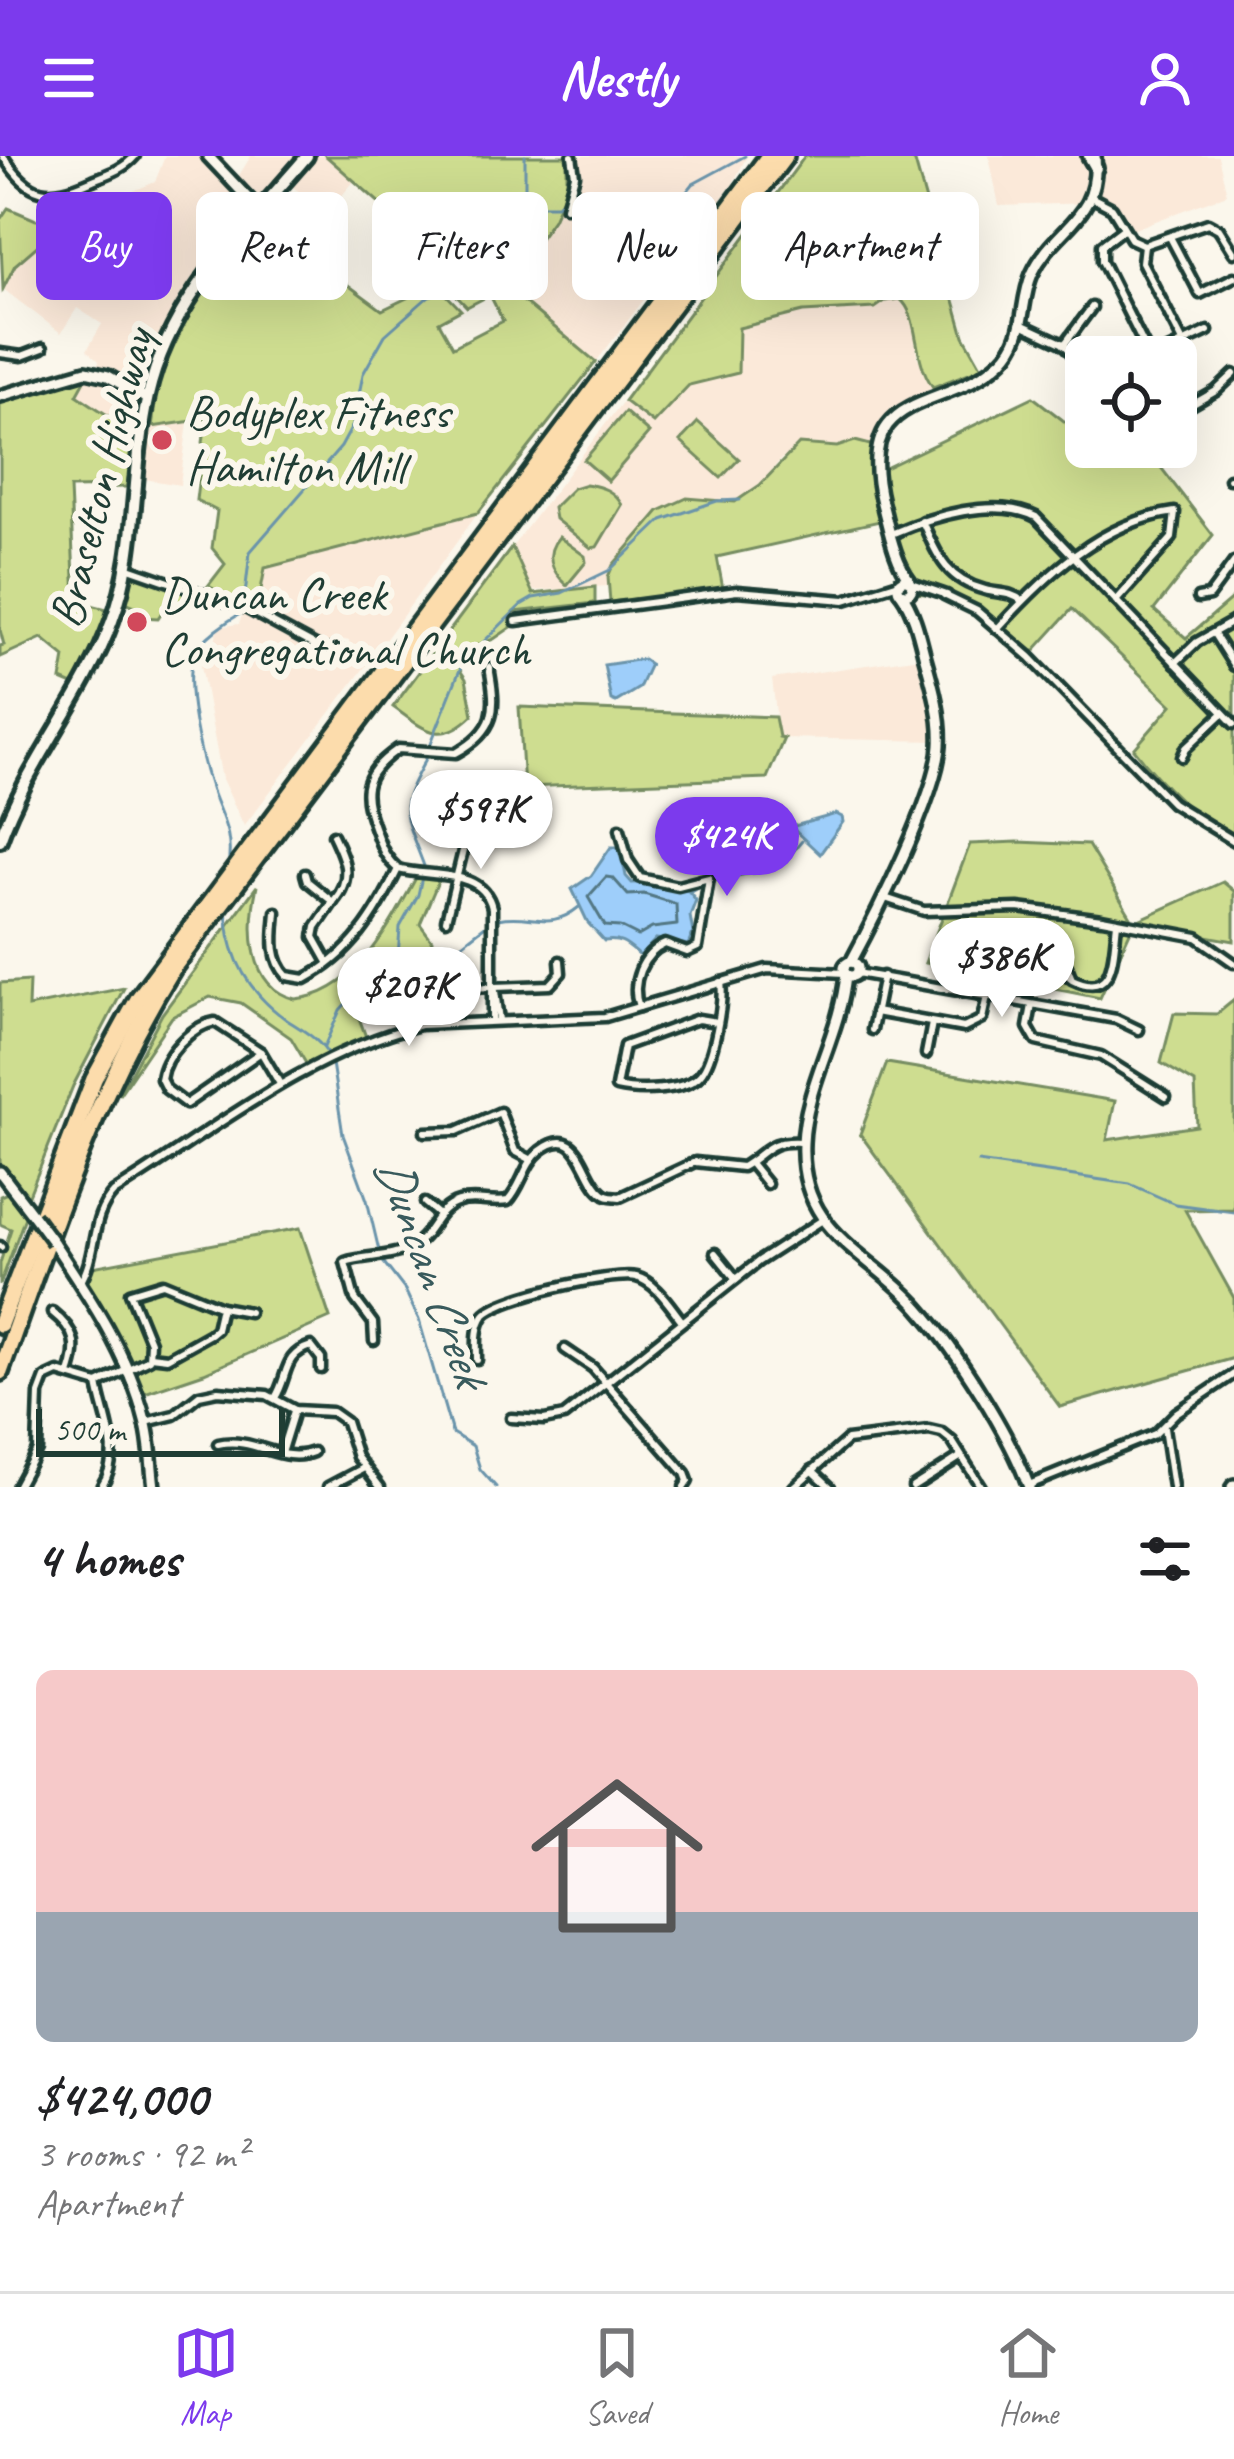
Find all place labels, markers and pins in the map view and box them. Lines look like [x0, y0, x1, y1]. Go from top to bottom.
place label: Bodyplex Fitness Hamilton Mill [186, 382, 453, 497]
marker: Bodyplex Fitness Hamilton Mill [149, 427, 175, 453]
place label: Duncan Creek Congregational Church [161, 564, 532, 679]
marker: Duncan Creek Congregational Church [124, 609, 150, 635]
pin: $597K [397, 770, 565, 872]
pin: $424K [643, 797, 811, 899]
pin: $386K [918, 918, 1086, 1020]
pin: $207K [325, 947, 493, 1049]

